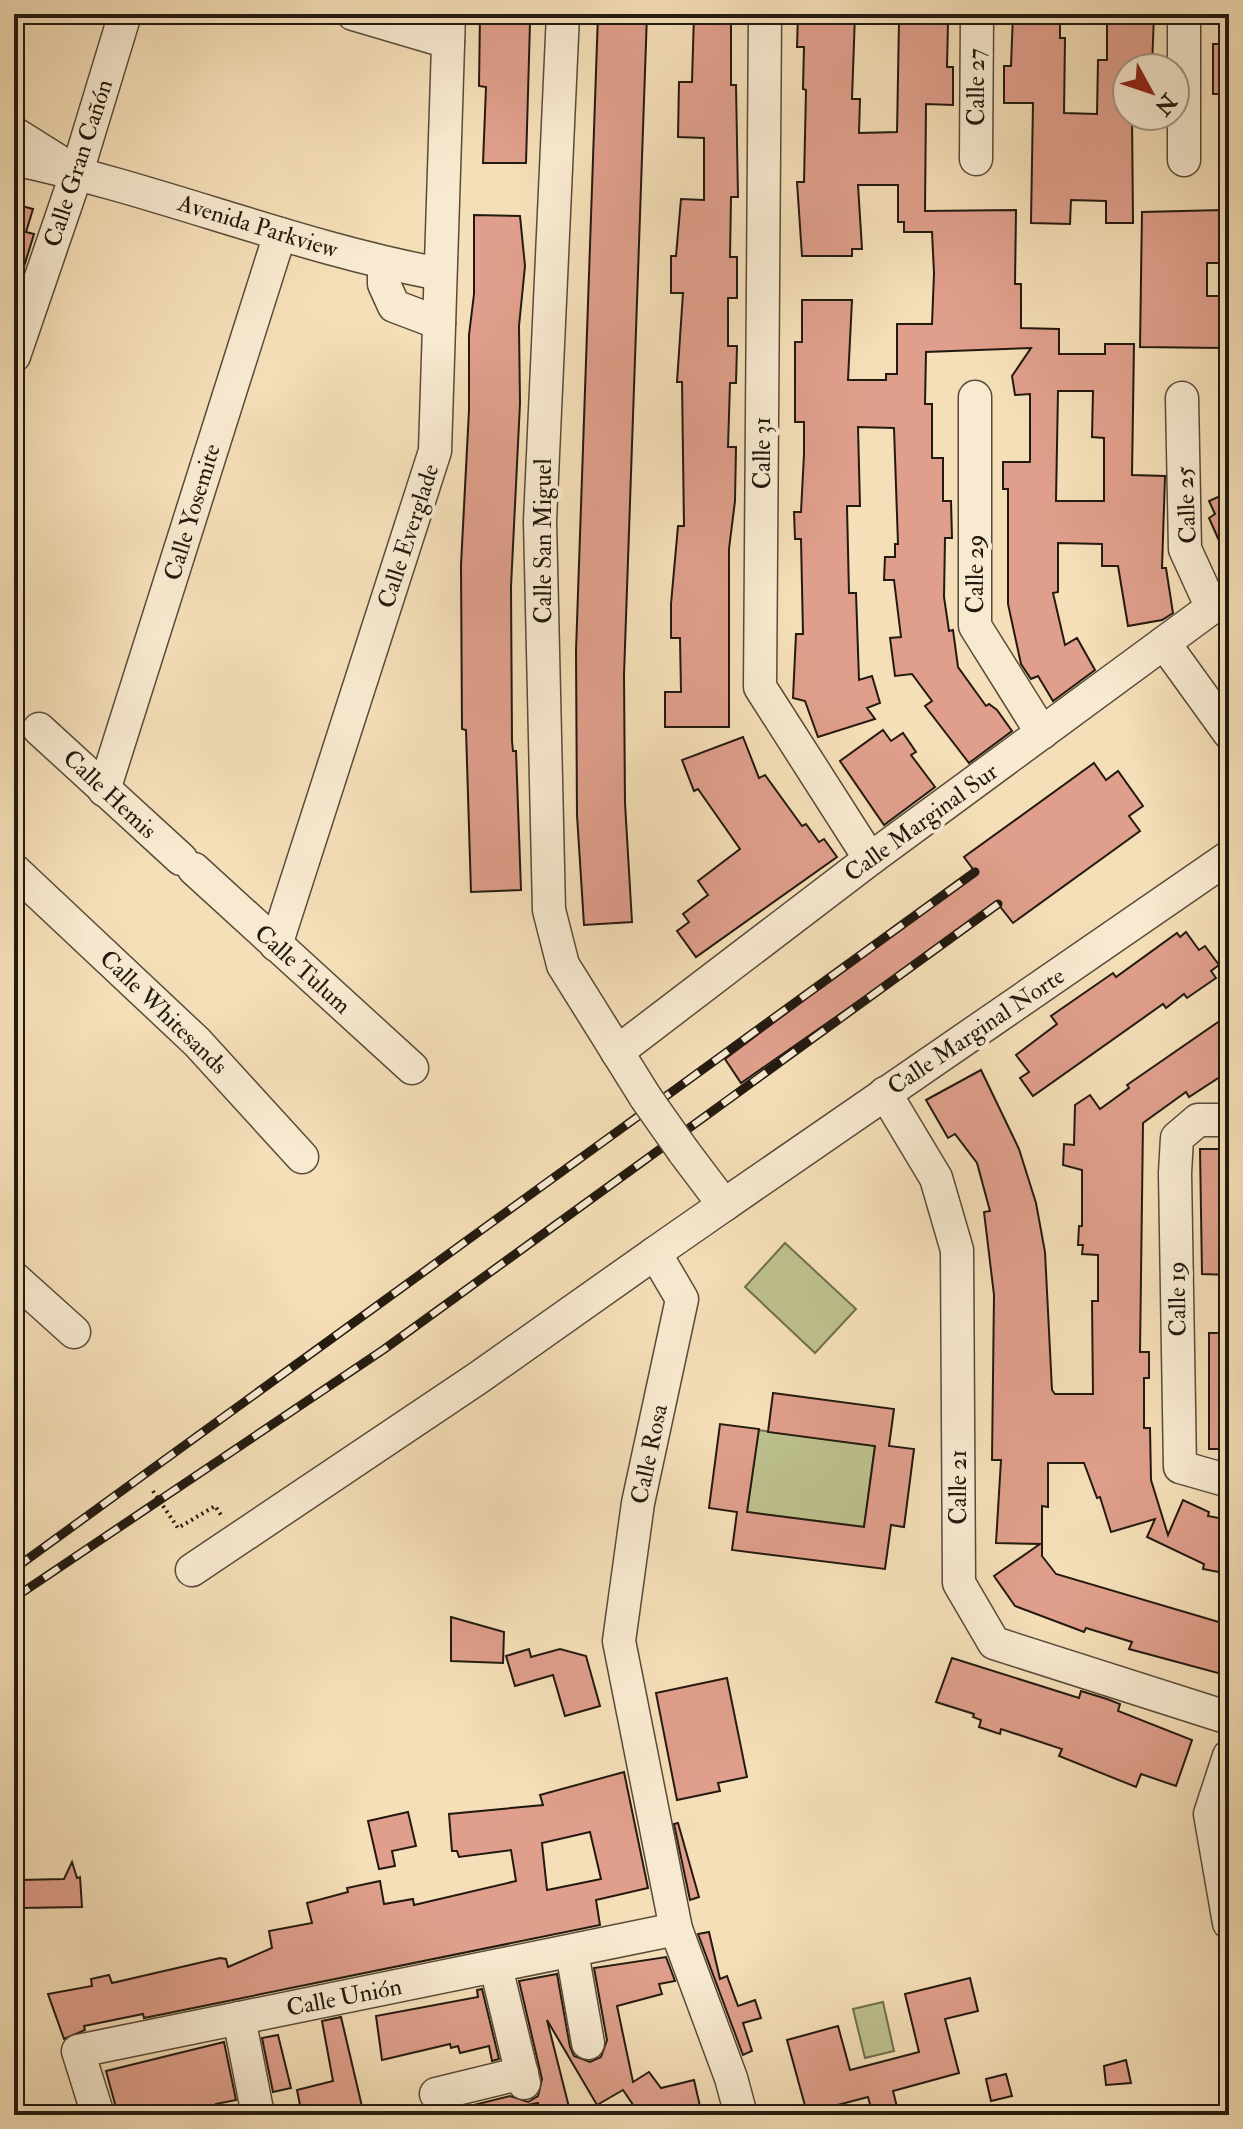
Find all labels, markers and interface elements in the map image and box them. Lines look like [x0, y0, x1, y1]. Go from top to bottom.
street label: Calle 27 [961, 48, 992, 126]
north arrow [1111, 52, 1191, 132]
street label: Calle Gran Cañón [37, 75, 120, 251]
text: N [1148, 87, 1183, 121]
street label: Avenida Parkview [173, 187, 343, 266]
street label: Calle 31 [747, 417, 778, 489]
street label: Calle Yosemite [157, 440, 228, 584]
street label: Calle San Miguel [528, 458, 559, 624]
street label: Calle Everglade [371, 460, 446, 612]
street label: Calle 25 [1169, 465, 1204, 544]
street label: Calle 29 [960, 534, 991, 614]
street label: Calle Hemis [56, 743, 163, 846]
street label: Calle Marginal Sur [838, 756, 1004, 889]
street label: Calle Tulum [248, 918, 358, 1021]
street label: Calle Whitesands [93, 943, 234, 1081]
street label: Calle Marginal Norte [882, 961, 1071, 1102]
street label: Calle 19 [1161, 1261, 1194, 1337]
street label: Calle Rosa [624, 1400, 675, 1507]
street label: Calle 21 [943, 1449, 974, 1525]
street label: Calle Unión [284, 1971, 404, 2024]

